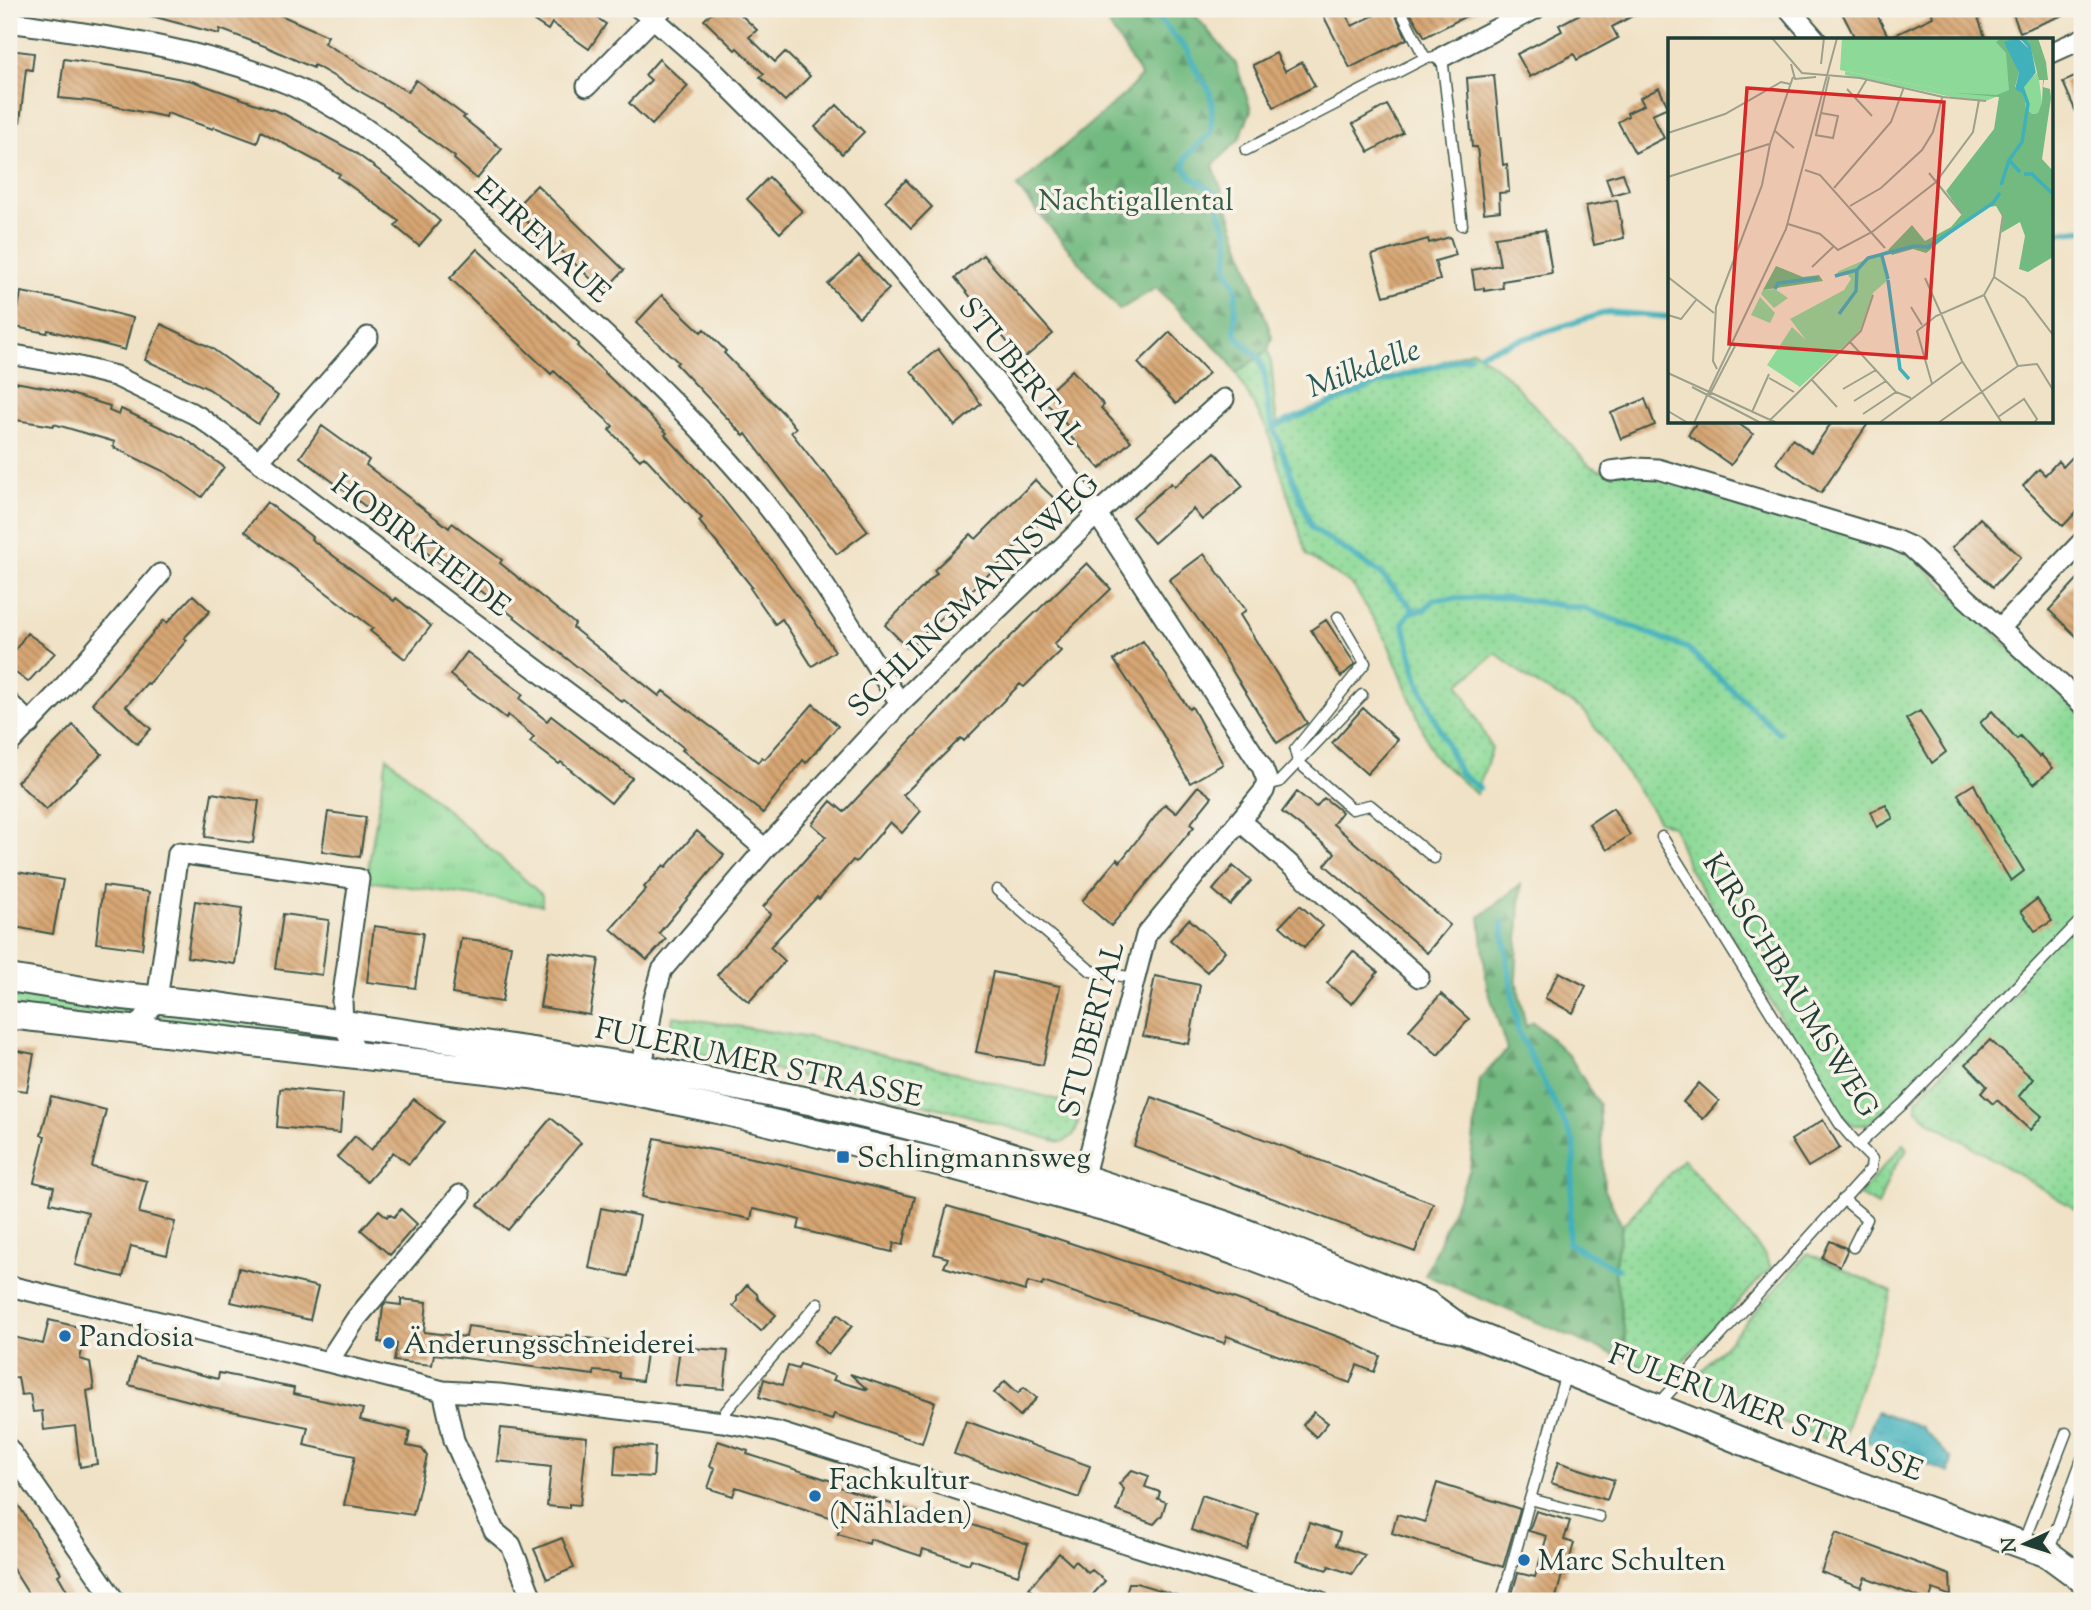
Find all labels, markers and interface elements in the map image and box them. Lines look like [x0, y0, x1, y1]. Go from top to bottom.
inset map [1668, 38, 2052, 424]
street label: EHRENAUE [464, 169, 619, 315]
park label: Nachtigallental [1038, 181, 1234, 224]
street label: STUBERTAL [947, 289, 1093, 456]
water label: Milkdelle [1301, 328, 1427, 412]
street label: HOBIRKHEIDE [321, 465, 518, 629]
street label: SCHLINGMANNSWEG [839, 465, 1110, 729]
street label: KIRSCHBAUMSWEG [1690, 846, 1888, 1127]
street label: STUBERTAL [1049, 937, 1138, 1122]
street label: FULERUMER STRASSE [591, 1009, 926, 1120]
place label: Schlingmannsweg [857, 1138, 1091, 1181]
marker: Schlingmannsweg [835, 1149, 851, 1165]
place label: Pandosia [79, 1317, 194, 1360]
place label: Änderungsschneiderei [403, 1324, 695, 1367]
marker: Pandosia [57, 1328, 73, 1344]
marker: Änderungsschneiderei [381, 1335, 397, 1351]
street label: FULERUMER STRASSE [1602, 1335, 1928, 1494]
place label: Fachkultur (Nähladen) [829, 1460, 972, 1537]
marker: Fachkultur (Nähladen) [807, 1488, 823, 1504]
north arrow [1990, 1508, 2060, 1578]
text: N [1997, 1537, 2025, 1554]
place label: Marc Schulten [1538, 1541, 1726, 1584]
marker: Marc Schulten [1516, 1552, 1532, 1568]

